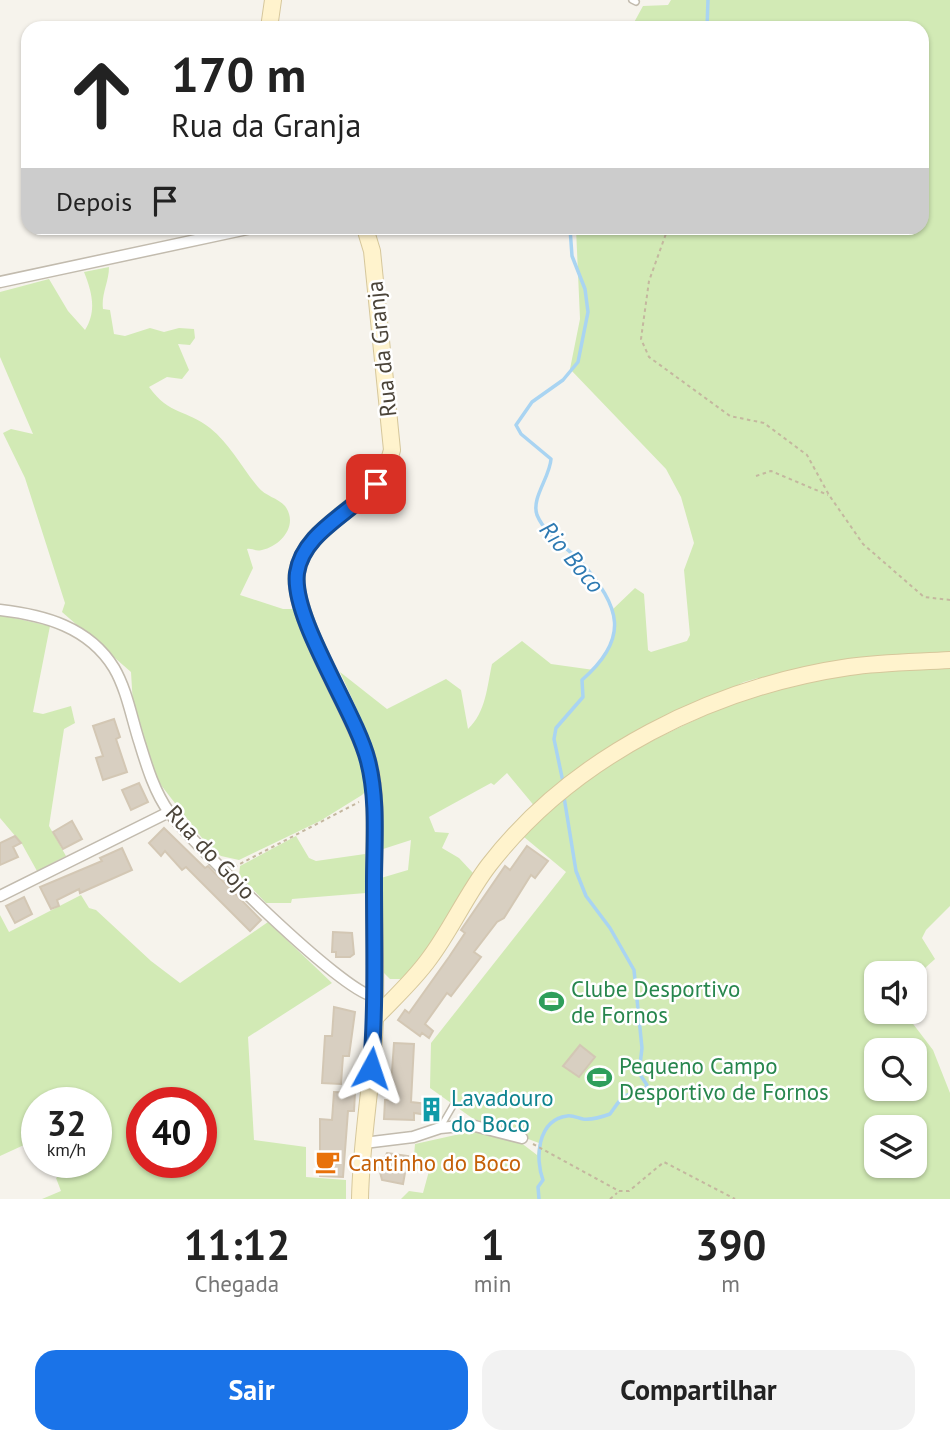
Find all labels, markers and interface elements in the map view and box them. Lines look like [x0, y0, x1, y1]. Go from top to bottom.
text: 170 m [171, 42, 306, 106]
icon: ahead [56, 49, 147, 140]
text: Rua da Granja [171, 104, 361, 146]
icon: arrive [146, 182, 184, 220]
text: Depois [56, 185, 132, 218]
street label: Rua da Granja [359, 279, 403, 419]
pin [346, 454, 406, 514]
icon: arrive [357, 465, 395, 503]
water label: Rio Boco [533, 515, 611, 599]
street label: Rua do Gojo [160, 799, 262, 905]
map controls [864, 961, 927, 1178]
button: sound [864, 961, 927, 1024]
place label: Clube Desportivo de Fornos [571, 974, 740, 1029]
sports icon: Clube Desportivo de Fornos [537, 987, 565, 1015]
position arrow [334, 1031, 408, 1105]
button: search [864, 1038, 927, 1101]
place label: Pequeno Campo Desportivo de Fornos [619, 1051, 829, 1106]
sports icon: Pequeno Campo Desportivo de Fornos [585, 1064, 613, 1092]
place label: Lavadouro do Boco [451, 1083, 554, 1138]
speed limit sign: 40 [126, 1087, 217, 1178]
building icon: Lavadouro do Boco [417, 1096, 445, 1124]
text: 32 [47, 1100, 86, 1146]
button: layers [864, 1115, 927, 1178]
text: km/h [47, 1138, 86, 1161]
cafe icon: Cantinho do Boco [314, 1148, 342, 1176]
place label: Cantinho do Boco [348, 1148, 521, 1177]
text: 11:12 [184, 1217, 290, 1272]
text: 1 [481, 1217, 504, 1272]
text: 390 [695, 1217, 766, 1272]
text: Chegada [195, 1269, 279, 1298]
text: min [474, 1269, 511, 1298]
text: m [721, 1269, 740, 1298]
button: Sair [35, 1350, 468, 1430]
button: Compartilhar [482, 1350, 915, 1430]

